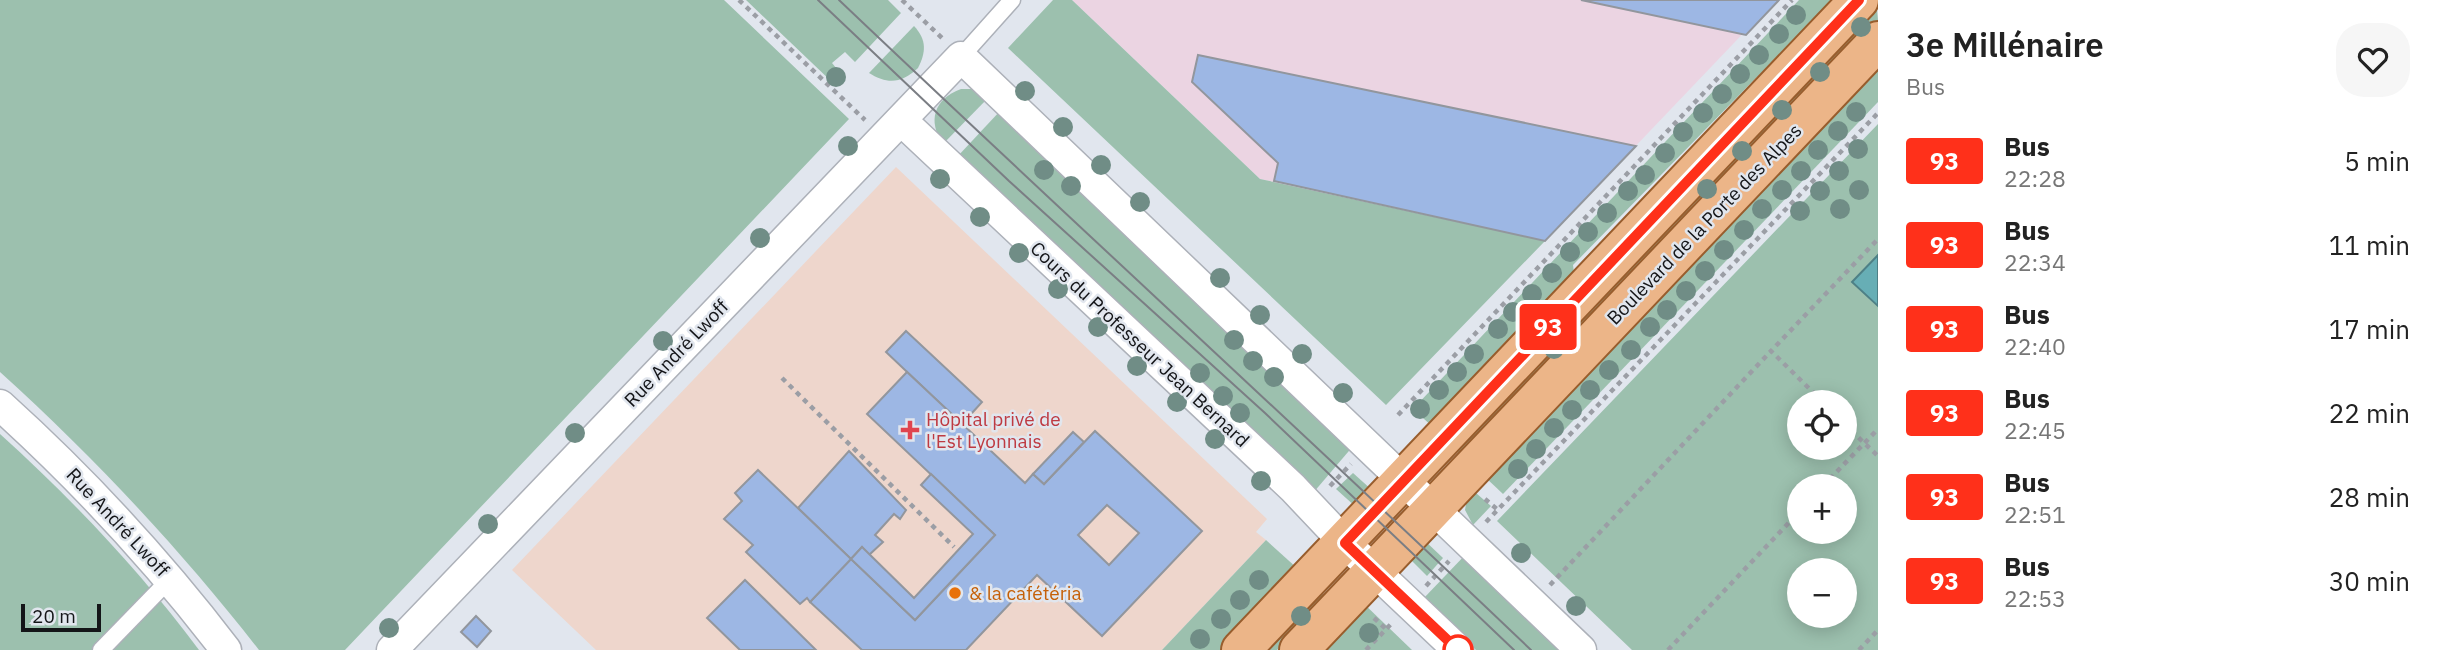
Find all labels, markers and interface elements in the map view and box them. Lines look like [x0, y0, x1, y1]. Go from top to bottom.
text: 3e Millénaire [1906, 23, 2104, 66]
button: heart [2336, 23, 2410, 97]
text: Bus [1906, 71, 1945, 101]
street label: Boulevard de la Porte des Alpes [1601, 118, 1807, 330]
text: Bus [2004, 129, 2050, 163]
text: 5 min [2344, 144, 2410, 178]
text: 93 [1930, 145, 1959, 177]
text: 22:28 [2004, 163, 2066, 193]
text: Bus [2004, 213, 2050, 247]
text: 11 min [2329, 228, 2410, 262]
text: 93 [1930, 229, 1959, 261]
street label: Cours du Professeur Jean Bernard [1026, 236, 1254, 452]
text: 22:34 [2004, 247, 2066, 277]
street label: Rue André Lwoff [619, 294, 733, 412]
text: Bus [2004, 297, 2050, 331]
line badge: 93 [1516, 304, 1580, 350]
text: 93 [1534, 311, 1562, 343]
text: 17 min [2329, 312, 2410, 346]
text: 93 [1930, 313, 1959, 345]
text: 22:40 [2004, 331, 2066, 361]
text: Bus [2004, 381, 2050, 415]
map controls [1787, 390, 1857, 628]
button: locate [1787, 390, 1857, 460]
text: 22 min [2329, 396, 2410, 430]
text: 93 [1930, 397, 1959, 429]
place label: Hôpital privé de l'Est Lyonnais [926, 407, 1061, 453]
text: 22:45 [2004, 415, 2066, 445]
marker: Hôpital privé de l'Est Lyonnais [900, 420, 920, 440]
street label: Rue André Lwoff [62, 463, 174, 581]
text: Bus [2004, 465, 2050, 499]
button: + [1787, 474, 1857, 544]
text: 28 min [2329, 480, 2410, 514]
text: 93 [1930, 481, 1959, 513]
text: 22:51 [2004, 499, 2066, 529]
text: Bus [2004, 549, 2050, 583]
button: − [1787, 558, 1857, 628]
text: 30 min [2329, 564, 2410, 598]
text: 93 [1930, 565, 1959, 597]
place label: & la cafétéria [969, 581, 1082, 605]
text: 22:53 [2004, 583, 2066, 613]
marker: & la cafétéria [947, 585, 963, 601]
scale bar [21, 601, 102, 633]
text: 20 m [32, 604, 76, 628]
unlabelled marker [1443, 635, 1473, 650]

